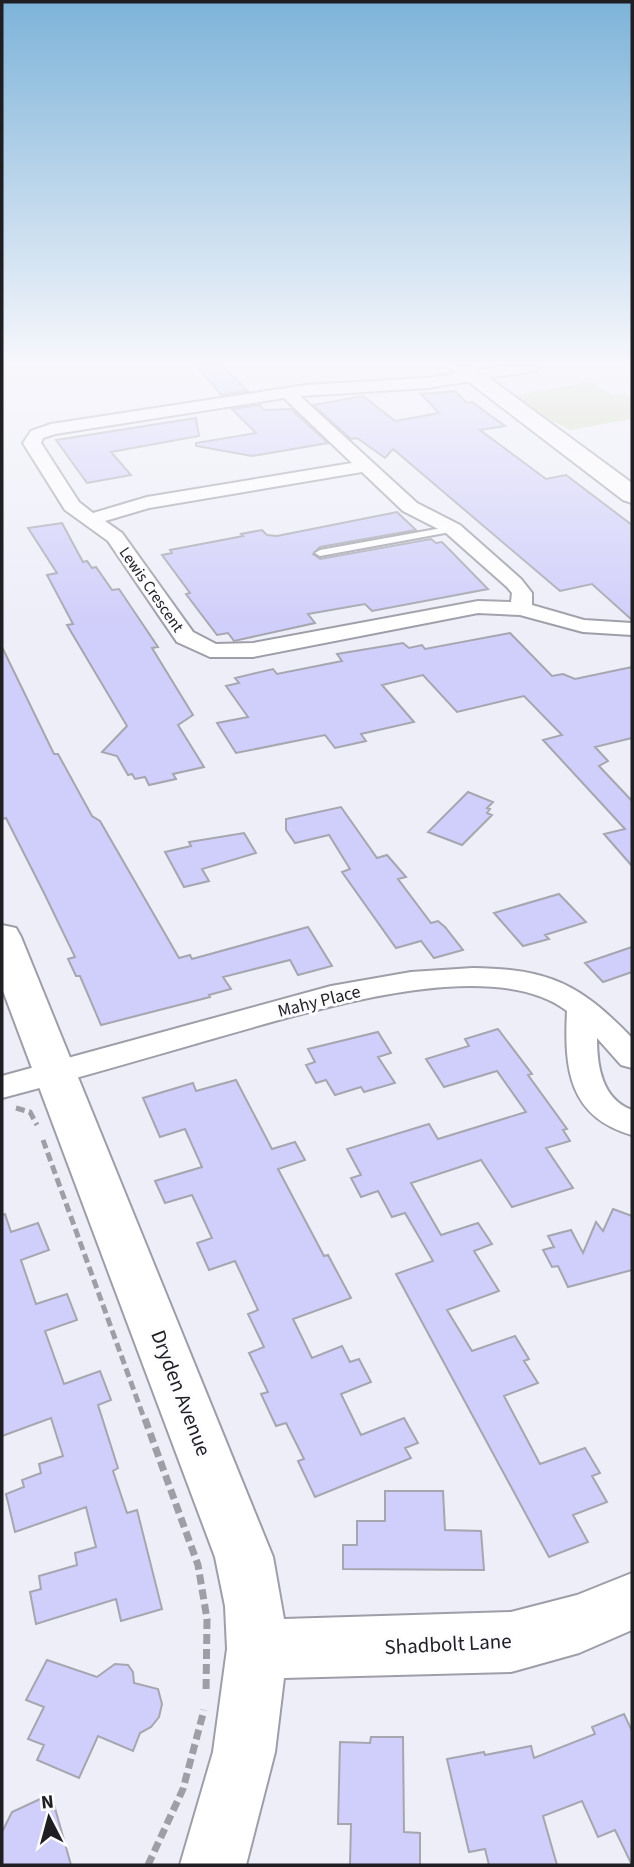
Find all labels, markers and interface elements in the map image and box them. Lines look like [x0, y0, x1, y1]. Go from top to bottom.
street label: Lewis Crescent [114, 543, 189, 637]
street label: Mahy Place [275, 979, 363, 1024]
street label: Dryden Avenue [143, 1326, 219, 1460]
street label: Shadbolt Lane [384, 1626, 512, 1662]
north arrow [14, 1783, 84, 1853]
text: N [40, 1788, 55, 1817]

